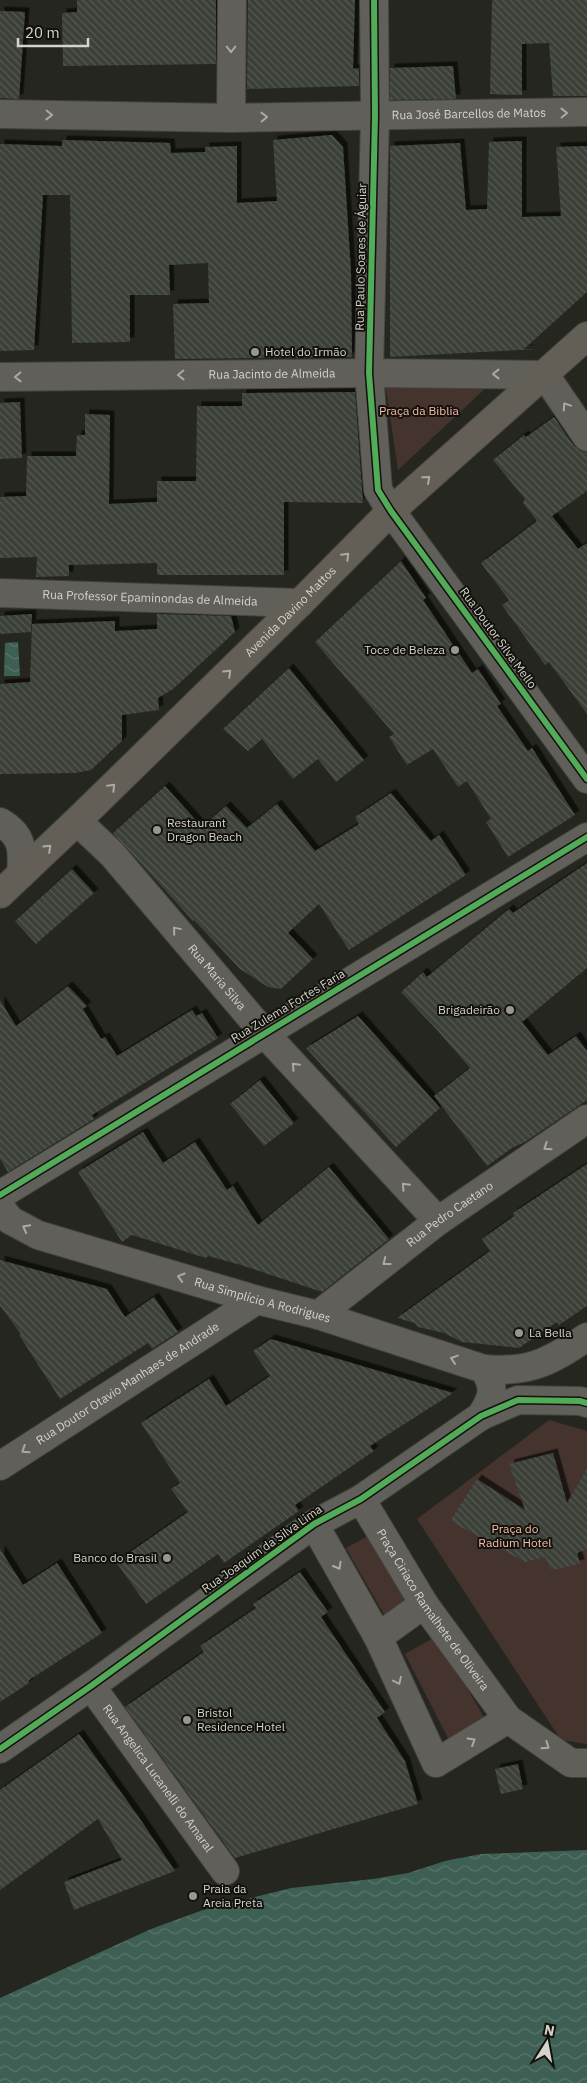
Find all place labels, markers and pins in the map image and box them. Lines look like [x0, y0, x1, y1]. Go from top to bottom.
place label: Hotel do Irmão [265, 344, 347, 359]
marker: Hotel do Irmão [249, 346, 261, 358]
place label: Toce de Beleza [364, 642, 446, 657]
marker: Toce de Beleza [449, 644, 461, 656]
place label: Restaurant Dragon Beach [167, 815, 242, 844]
marker: Restaurant Dragon Beach [151, 824, 163, 836]
place label: Brigadeirão [438, 1002, 500, 1017]
marker: Brigadeirão [504, 1004, 516, 1016]
place label: La Bella [529, 1325, 572, 1340]
marker: La Bella [513, 1327, 525, 1339]
place label: Banco do Brasil [73, 1550, 157, 1565]
marker: Banco do Brasil [161, 1552, 173, 1564]
place label: Bristol Residence Hotel [197, 1705, 285, 1734]
marker: Bristol Residence Hotel [181, 1714, 193, 1726]
place label: Praia da Areia Preta [203, 1881, 263, 1910]
marker: Praia da Areia Preta [187, 1890, 199, 1902]

